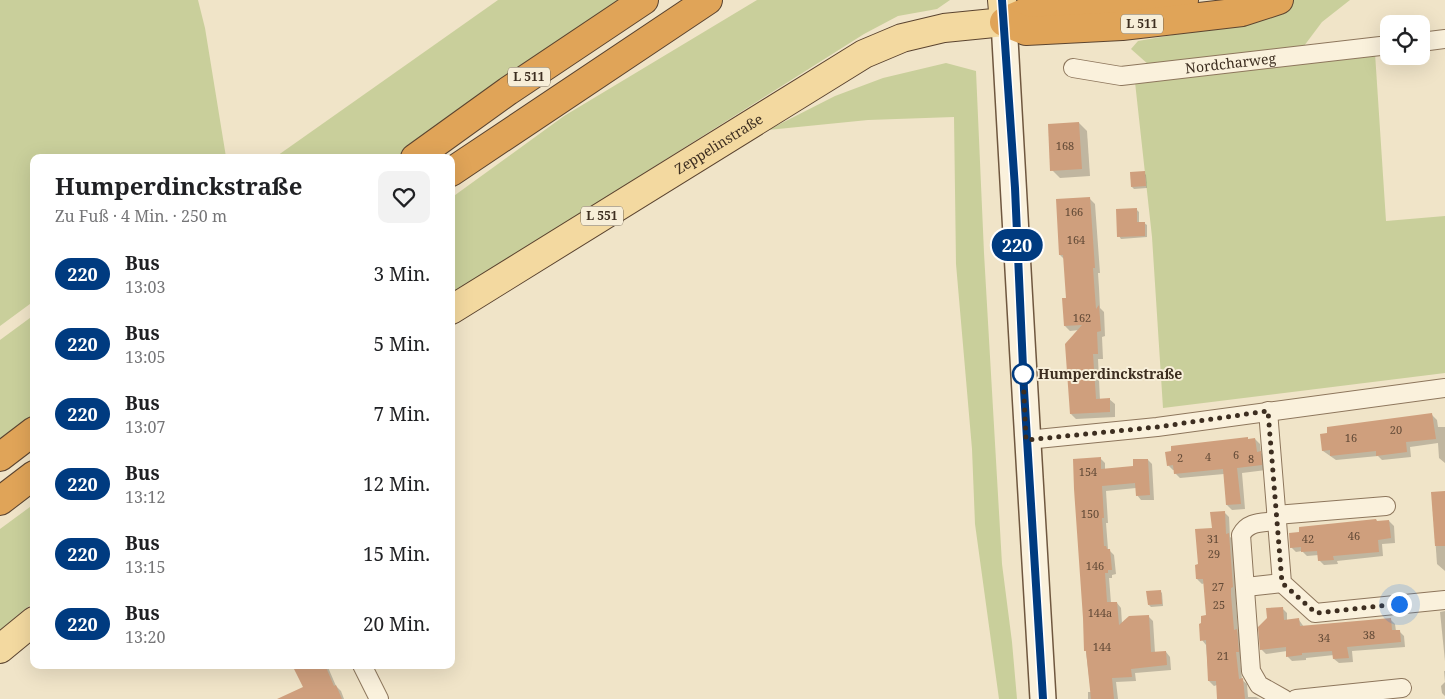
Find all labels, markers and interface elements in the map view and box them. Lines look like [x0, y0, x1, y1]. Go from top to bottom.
road number: L 511 [1121, 14, 1163, 34]
map controls [1380, 15, 1430, 65]
button: locate [1380, 15, 1430, 65]
street label: Nordcharweg [1184, 48, 1277, 78]
road number: L 511 [508, 68, 550, 86]
street label: Zeppelinstraße [671, 109, 766, 178]
house number: 168 [1056, 138, 1074, 153]
text: Humperdinckstraße [55, 169, 302, 202]
button: heart [378, 171, 430, 223]
house number: 166 [1065, 204, 1083, 219]
text: Zu Fuß · 4 Min. · 250 m [55, 205, 227, 227]
road number: L 551 [581, 207, 623, 226]
line badge: 220 [988, 229, 1046, 261]
house number: 164 [1067, 232, 1085, 247]
text: 220 [1002, 233, 1032, 257]
text: Bus [125, 250, 160, 276]
text: 3 Min. [374, 261, 430, 287]
text: 220 [67, 262, 98, 286]
text: 13:03 [125, 276, 165, 298]
house number: 162 [1073, 310, 1091, 325]
text: Bus [125, 320, 160, 346]
text: 5 Min. [374, 331, 430, 357]
text: 220 [67, 332, 98, 356]
text: 13:05 [125, 346, 165, 368]
marker: Humperdinckstraße [1012, 363, 1034, 385]
place label: Humperdinckstraße [1038, 364, 1182, 383]
text: Bus [125, 390, 160, 416]
text: 7 Min. [374, 401, 430, 427]
text: 220 [67, 402, 98, 426]
text: 13:07 [125, 416, 165, 438]
house number: 20 [1390, 422, 1402, 437]
house number: 16 [1345, 430, 1357, 445]
house number: 6 [1233, 447, 1239, 462]
house number: 4 [1205, 449, 1211, 464]
house number: 2 [1177, 450, 1183, 465]
house number: 8 [1248, 451, 1254, 466]
text: Bus [125, 460, 160, 486]
house number: 154 [1079, 464, 1097, 479]
text: 12 Min. [363, 471, 430, 497]
text: 220 [67, 472, 98, 496]
text: 13:12 [125, 486, 165, 508]
house number: 150 [1081, 506, 1099, 521]
house number: 46 [1348, 528, 1360, 543]
text: Bus [125, 530, 160, 556]
house number: 31 [1207, 531, 1219, 546]
house number: 42 [1302, 531, 1314, 546]
text: 15 Min. [363, 541, 430, 567]
text: 220 [67, 542, 98, 566]
house number: 29 [1208, 546, 1220, 561]
text: 13:15 [125, 556, 165, 578]
house number: 146 [1086, 558, 1104, 573]
house number: 27 [1212, 579, 1224, 594]
your location [1387, 592, 1412, 617]
house number: 25 [1213, 597, 1225, 612]
text: Bus [125, 600, 160, 626]
house number: 144a [1088, 605, 1112, 620]
text: 20 Min. [363, 611, 430, 637]
text: 220 [67, 612, 98, 636]
text: 13:20 [125, 626, 165, 648]
house number: 38 [1363, 627, 1375, 642]
house number: 34 [1318, 630, 1330, 645]
house number: 144 [1093, 639, 1111, 654]
house number: 21 [1217, 648, 1229, 663]

